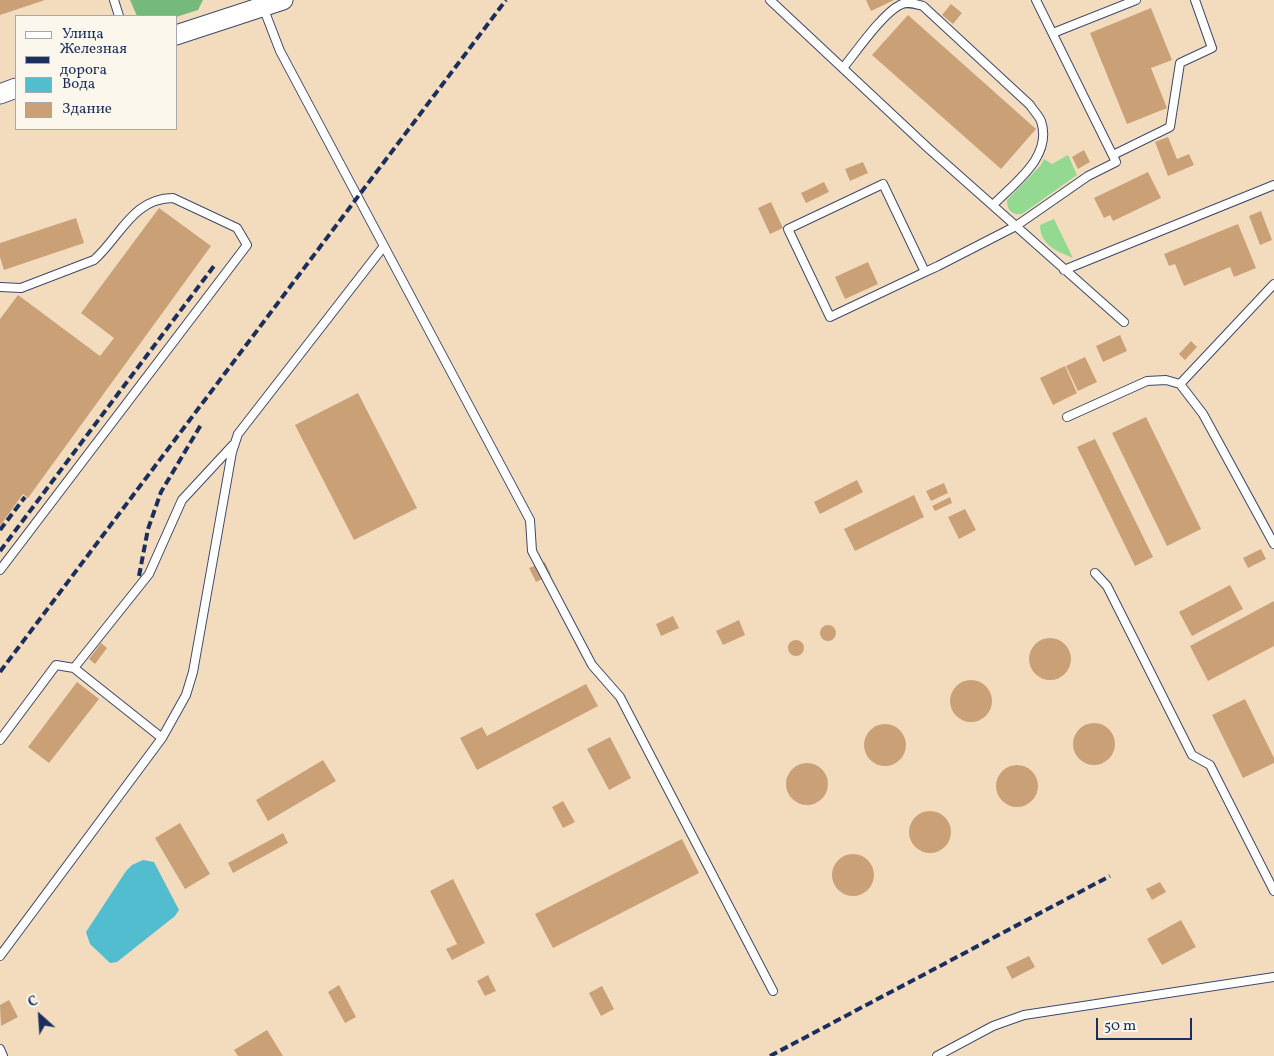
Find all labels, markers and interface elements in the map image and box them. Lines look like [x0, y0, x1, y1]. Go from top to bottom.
legend [15, 15, 178, 130]
text: Улица [62, 24, 104, 45]
text: Железная дорога [60, 39, 127, 81]
text: Вода [62, 74, 95, 95]
text: Здание [62, 99, 112, 120]
north arrow [15, 991, 65, 1041]
text: С [25, 992, 41, 1013]
scale bar [1099, 1008, 1195, 1040]
text: 50 m [1104, 1016, 1136, 1037]

